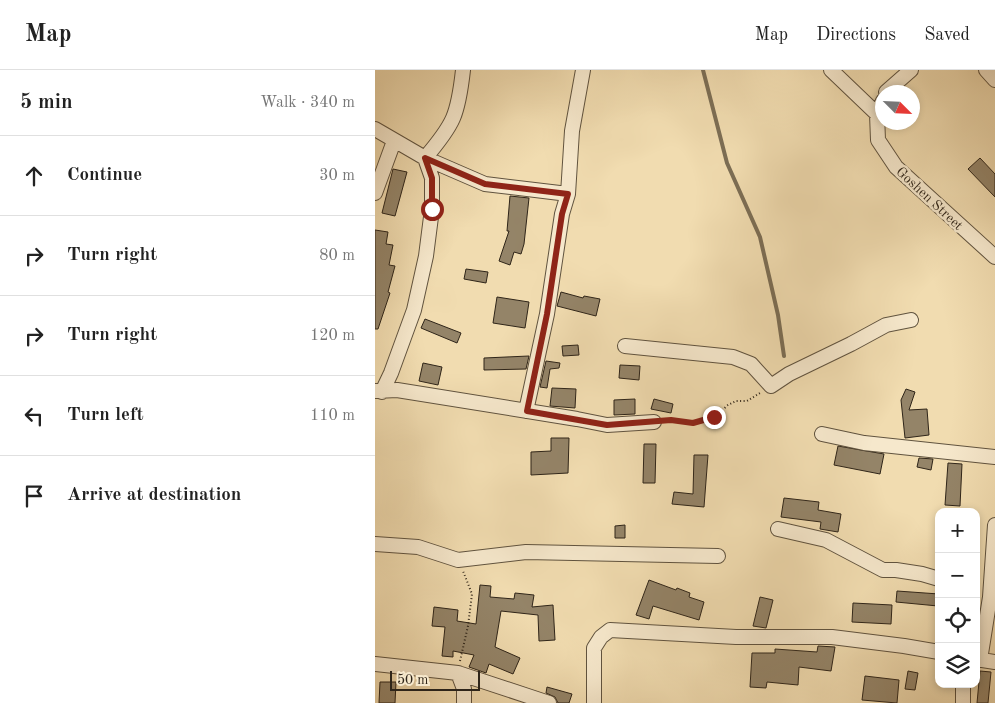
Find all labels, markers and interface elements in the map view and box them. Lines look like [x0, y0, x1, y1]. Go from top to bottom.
text: Map [25, 23, 72, 47]
text: Map [755, 26, 788, 44]
text: Directions [816, 26, 896, 44]
text: Saved [924, 26, 970, 44]
north arrow [875, 85, 920, 130]
text: 5 min [20, 92, 73, 113]
text: Walk · 340 m [260, 95, 355, 111]
icon: ahead [20, 162, 48, 190]
street label: Goshen Street [893, 164, 966, 233]
text: Continue [67, 166, 142, 185]
text: 30 m [319, 168, 355, 184]
route start [421, 198, 444, 221]
icon: right [20, 242, 48, 270]
text: Turn right [67, 246, 157, 265]
text: 80 m [319, 248, 355, 264]
icon: right [20, 322, 48, 350]
text: Turn right [67, 326, 157, 345]
text: 120 m [310, 328, 355, 344]
icon: left [20, 402, 48, 430]
text: Turn left [67, 406, 144, 425]
route end [703, 406, 726, 429]
text: 110 m [310, 408, 355, 424]
icon: arrive [20, 482, 48, 510]
text: Arrive at destination [67, 486, 241, 505]
map controls [935, 508, 980, 688]
button: + [935, 508, 980, 553]
button: − [935, 553, 980, 598]
button: locate [935, 598, 980, 643]
button: layers [935, 643, 980, 688]
scale bar [390, 668, 480, 691]
text: 50 m [397, 673, 428, 687]

